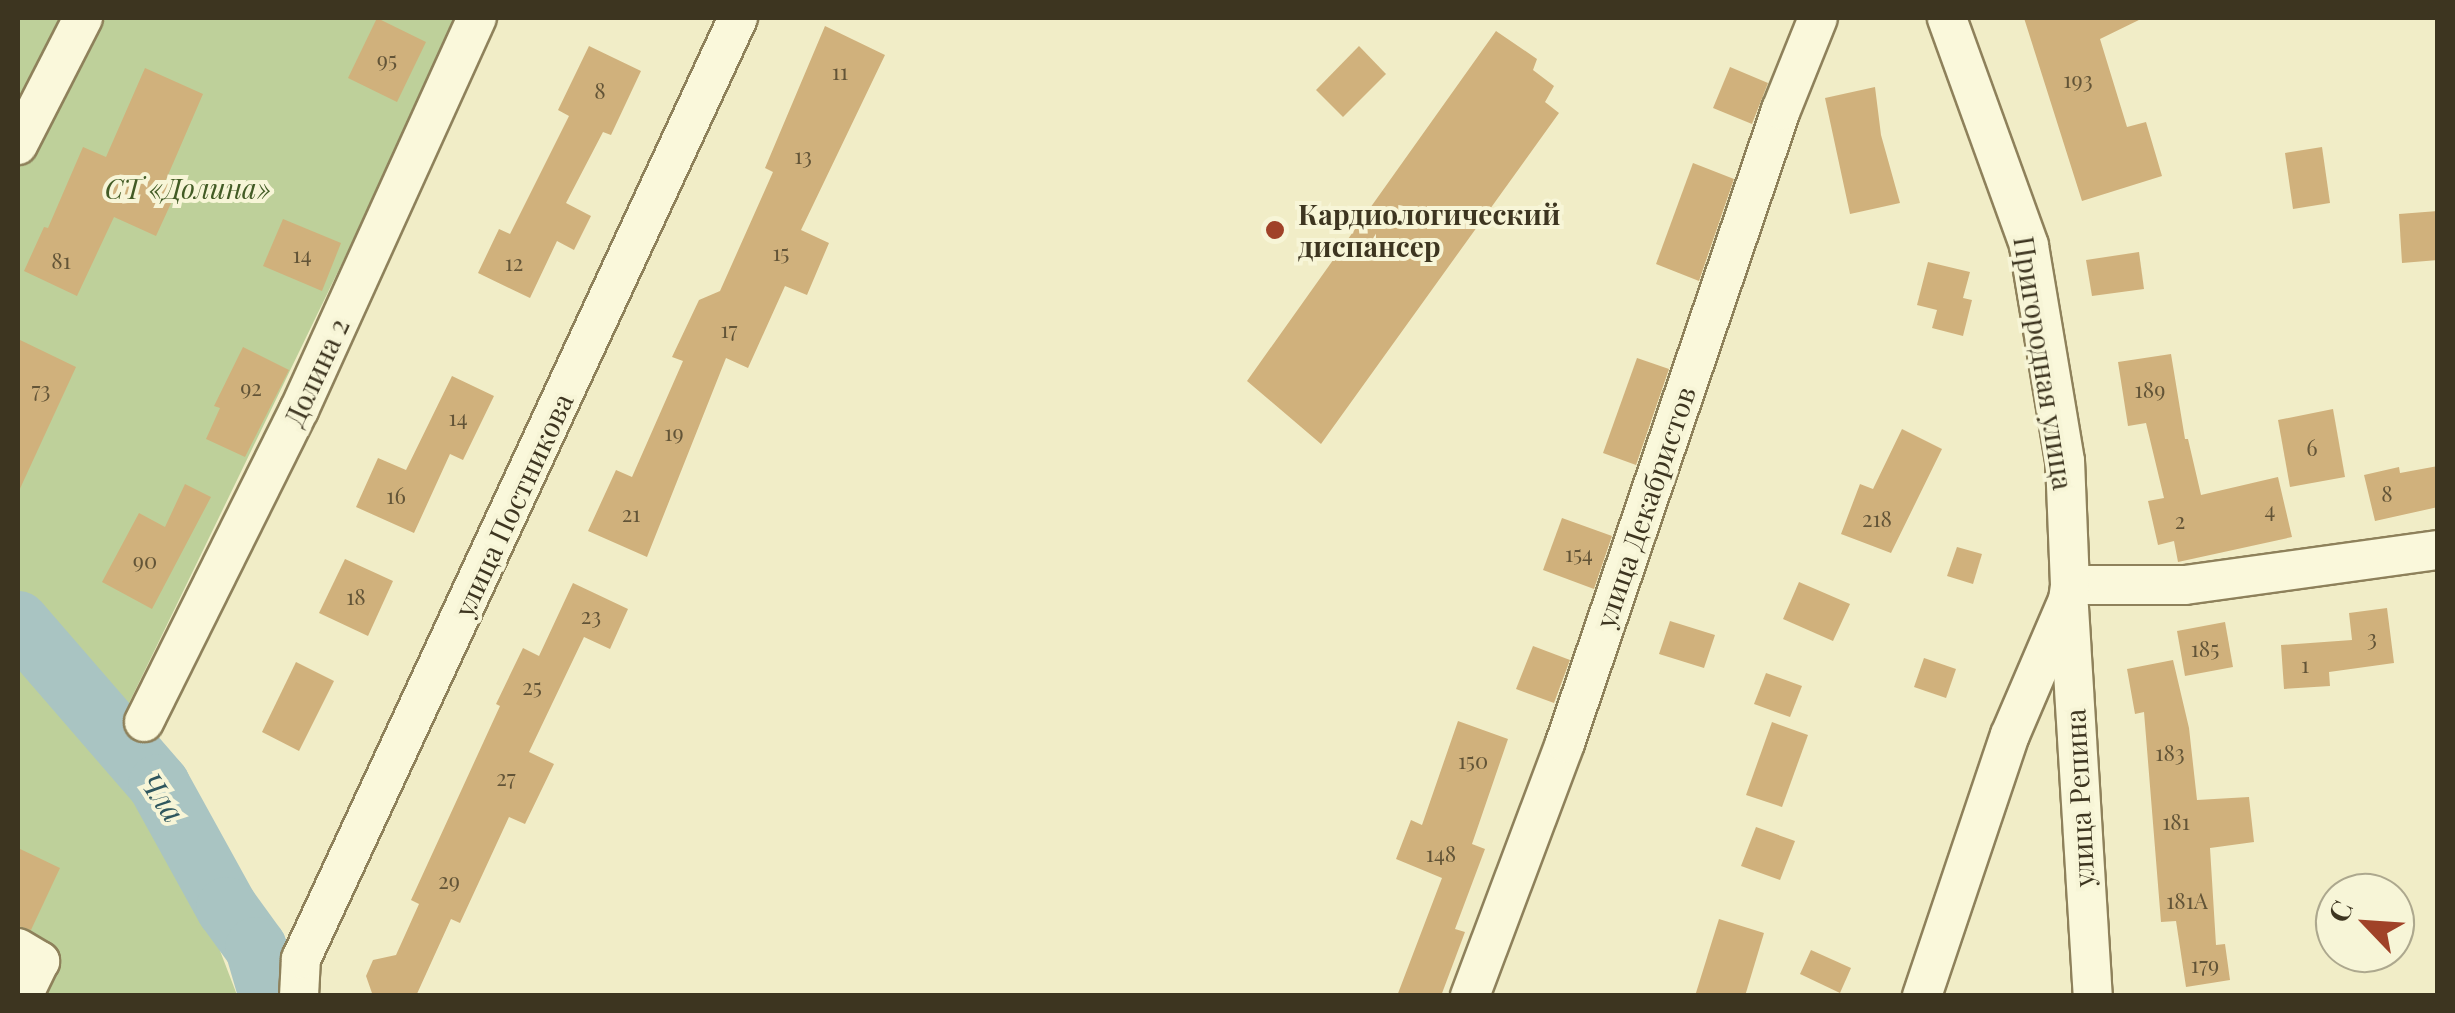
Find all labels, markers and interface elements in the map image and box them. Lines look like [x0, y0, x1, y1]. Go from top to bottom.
house number: 95 [377, 47, 397, 73]
house number: 11 [832, 59, 848, 85]
house number: 193 [2063, 67, 2093, 93]
house number: 8 [594, 78, 606, 104]
house number: 13 [794, 143, 812, 169]
park label: СТ «Долина» [105, 171, 271, 205]
place label: Кардиологический диспансер [1298, 197, 1560, 263]
marker: Кардиологический диспансер [1262, 217, 1288, 243]
street label: Пригородная улица [2007, 234, 2081, 492]
house number: 15 [772, 240, 790, 266]
house number: 14 [292, 242, 312, 268]
house number: 81 [51, 248, 71, 274]
house number: 12 [505, 250, 523, 276]
street label: Долина 2 [276, 313, 356, 431]
house number: 17 [720, 317, 738, 343]
house number: 92 [240, 375, 262, 401]
house number: 73 [32, 377, 50, 403]
house number: 189 [2135, 377, 2165, 403]
street label: улица Декабристов [1588, 382, 1702, 632]
street label: улица Постникова [447, 388, 579, 622]
house number: 14 [448, 405, 468, 431]
house number: 19 [664, 420, 684, 446]
house number: 6 [2306, 435, 2318, 461]
house number: 8 [2381, 481, 2393, 507]
house number: 16 [386, 483, 406, 509]
house number: 4 [2265, 497, 2275, 523]
house number: 21 [622, 501, 640, 527]
house number: 218 [1862, 506, 1892, 532]
house number: 2 [2175, 508, 2185, 534]
house number: 154 [1565, 541, 1593, 567]
house number: 90 [133, 548, 157, 574]
house number: 18 [346, 584, 366, 610]
house number: 23 [581, 603, 601, 629]
house number: 3 [2367, 625, 2377, 651]
house number: 185 [2191, 636, 2219, 662]
house number: 1 [2301, 652, 2309, 678]
house number: 25 [522, 674, 542, 700]
street label: улица Репина [2058, 708, 2100, 888]
house number: 183 [2155, 740, 2185, 766]
house number: 150 [1458, 748, 1488, 774]
house number: 27 [496, 765, 516, 791]
water label: Чла [134, 766, 192, 828]
house number: 181 [2162, 809, 2190, 835]
house number: 148 [1426, 841, 1456, 867]
house number: 29 [438, 868, 460, 894]
north arrow [2315, 873, 2415, 973]
house number: 181А [2166, 888, 2208, 914]
text: С [2318, 894, 2360, 928]
house number: 179 [2191, 952, 2219, 978]

